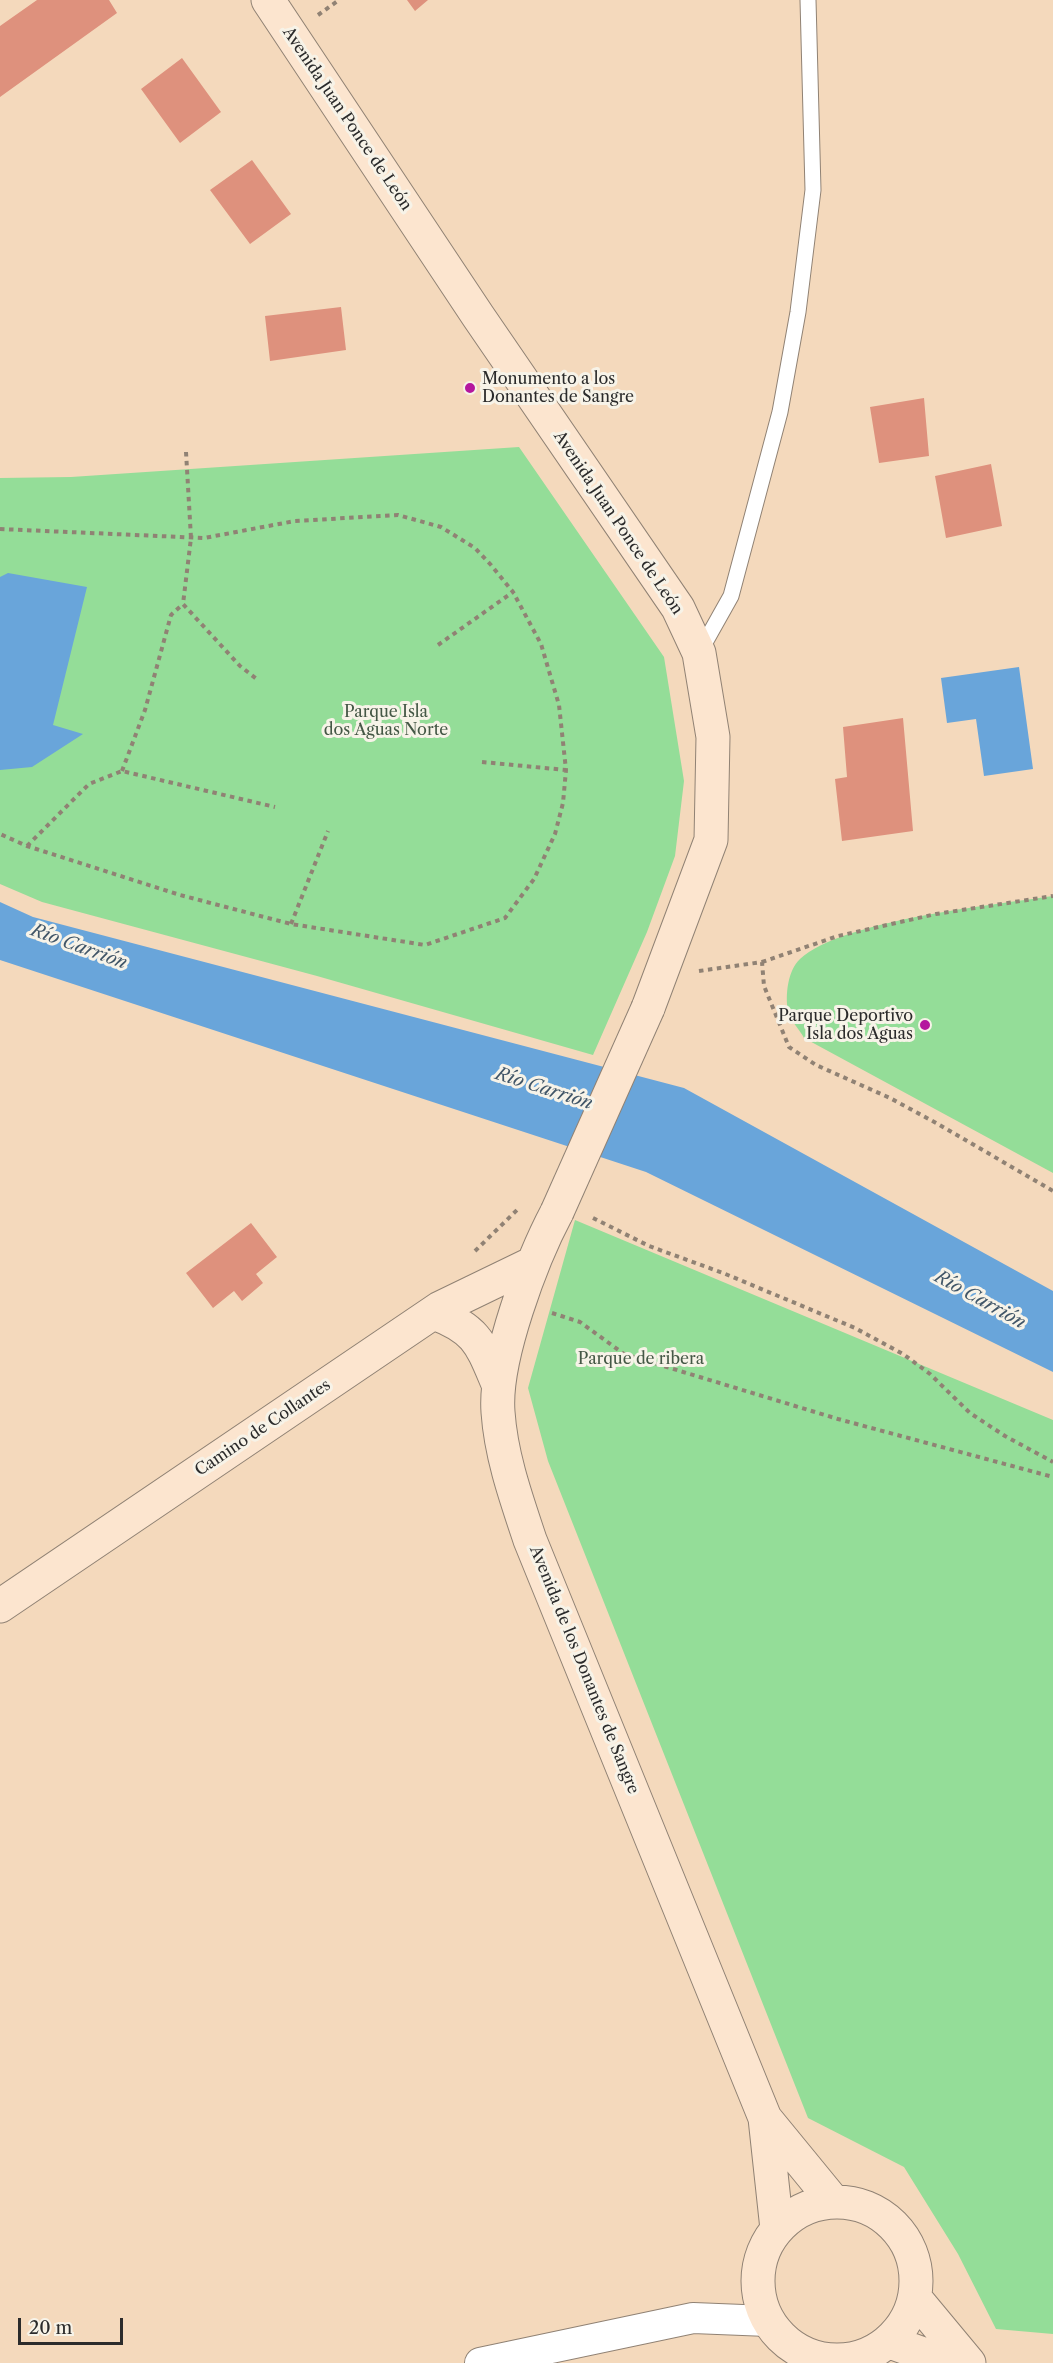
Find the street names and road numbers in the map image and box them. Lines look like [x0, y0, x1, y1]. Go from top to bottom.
street label: Avenida Juan Ponce de León [278, 24, 416, 214]
street label: Avenida Juan Ponce de León [549, 428, 687, 618]
street label: Camino de Collantes [192, 1376, 334, 1480]
street label: Avenida de los Donantes de Sangre [525, 1543, 643, 1797]

